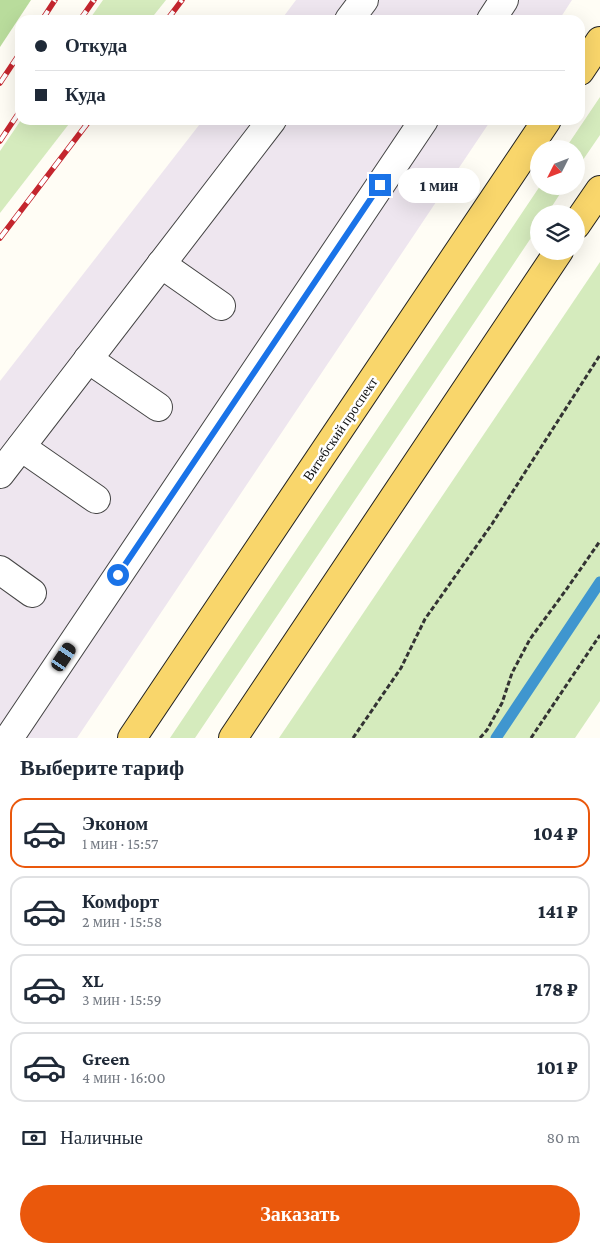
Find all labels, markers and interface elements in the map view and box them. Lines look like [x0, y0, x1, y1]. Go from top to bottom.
text: Откуда [65, 35, 127, 56]
text: Куда [65, 84, 106, 105]
north arrow [530, 140, 585, 195]
map controls [530, 140, 585, 260]
callout: 1 мин [398, 168, 480, 202]
route end [369, 174, 391, 196]
text: 1 мин [420, 177, 458, 194]
button: layers [530, 205, 585, 260]
street label: Витебский проспект [299, 374, 381, 484]
route start [107, 564, 129, 586]
car [49, 640, 78, 674]
text: Выберите тариф [20, 755, 184, 780]
icon: car [22, 811, 67, 856]
text: Эконом [82, 813, 148, 834]
text: 104 ₽ [534, 823, 578, 844]
text: 1 мин · 15:57 [82, 835, 158, 852]
icon: car [22, 889, 67, 934]
text: Комфорт [82, 891, 159, 912]
text: 141 ₽ [538, 901, 578, 922]
text: 2 мин · 15:58 [82, 913, 162, 930]
icon: car [22, 967, 67, 1012]
text: XL [82, 970, 104, 991]
text: 178 ₽ [535, 979, 578, 1000]
text: 3 мин · 15:59 [82, 991, 162, 1008]
icon: car [22, 1045, 67, 1090]
text: Green [82, 1048, 130, 1069]
text: 101 ₽ [537, 1057, 578, 1078]
text: 4 мин · 16:00 [82, 1069, 165, 1086]
icon: cash [20, 1124, 48, 1152]
text: Наличные [60, 1127, 143, 1148]
text: 80 m [546, 1129, 580, 1146]
button: Заказать [20, 1185, 580, 1243]

